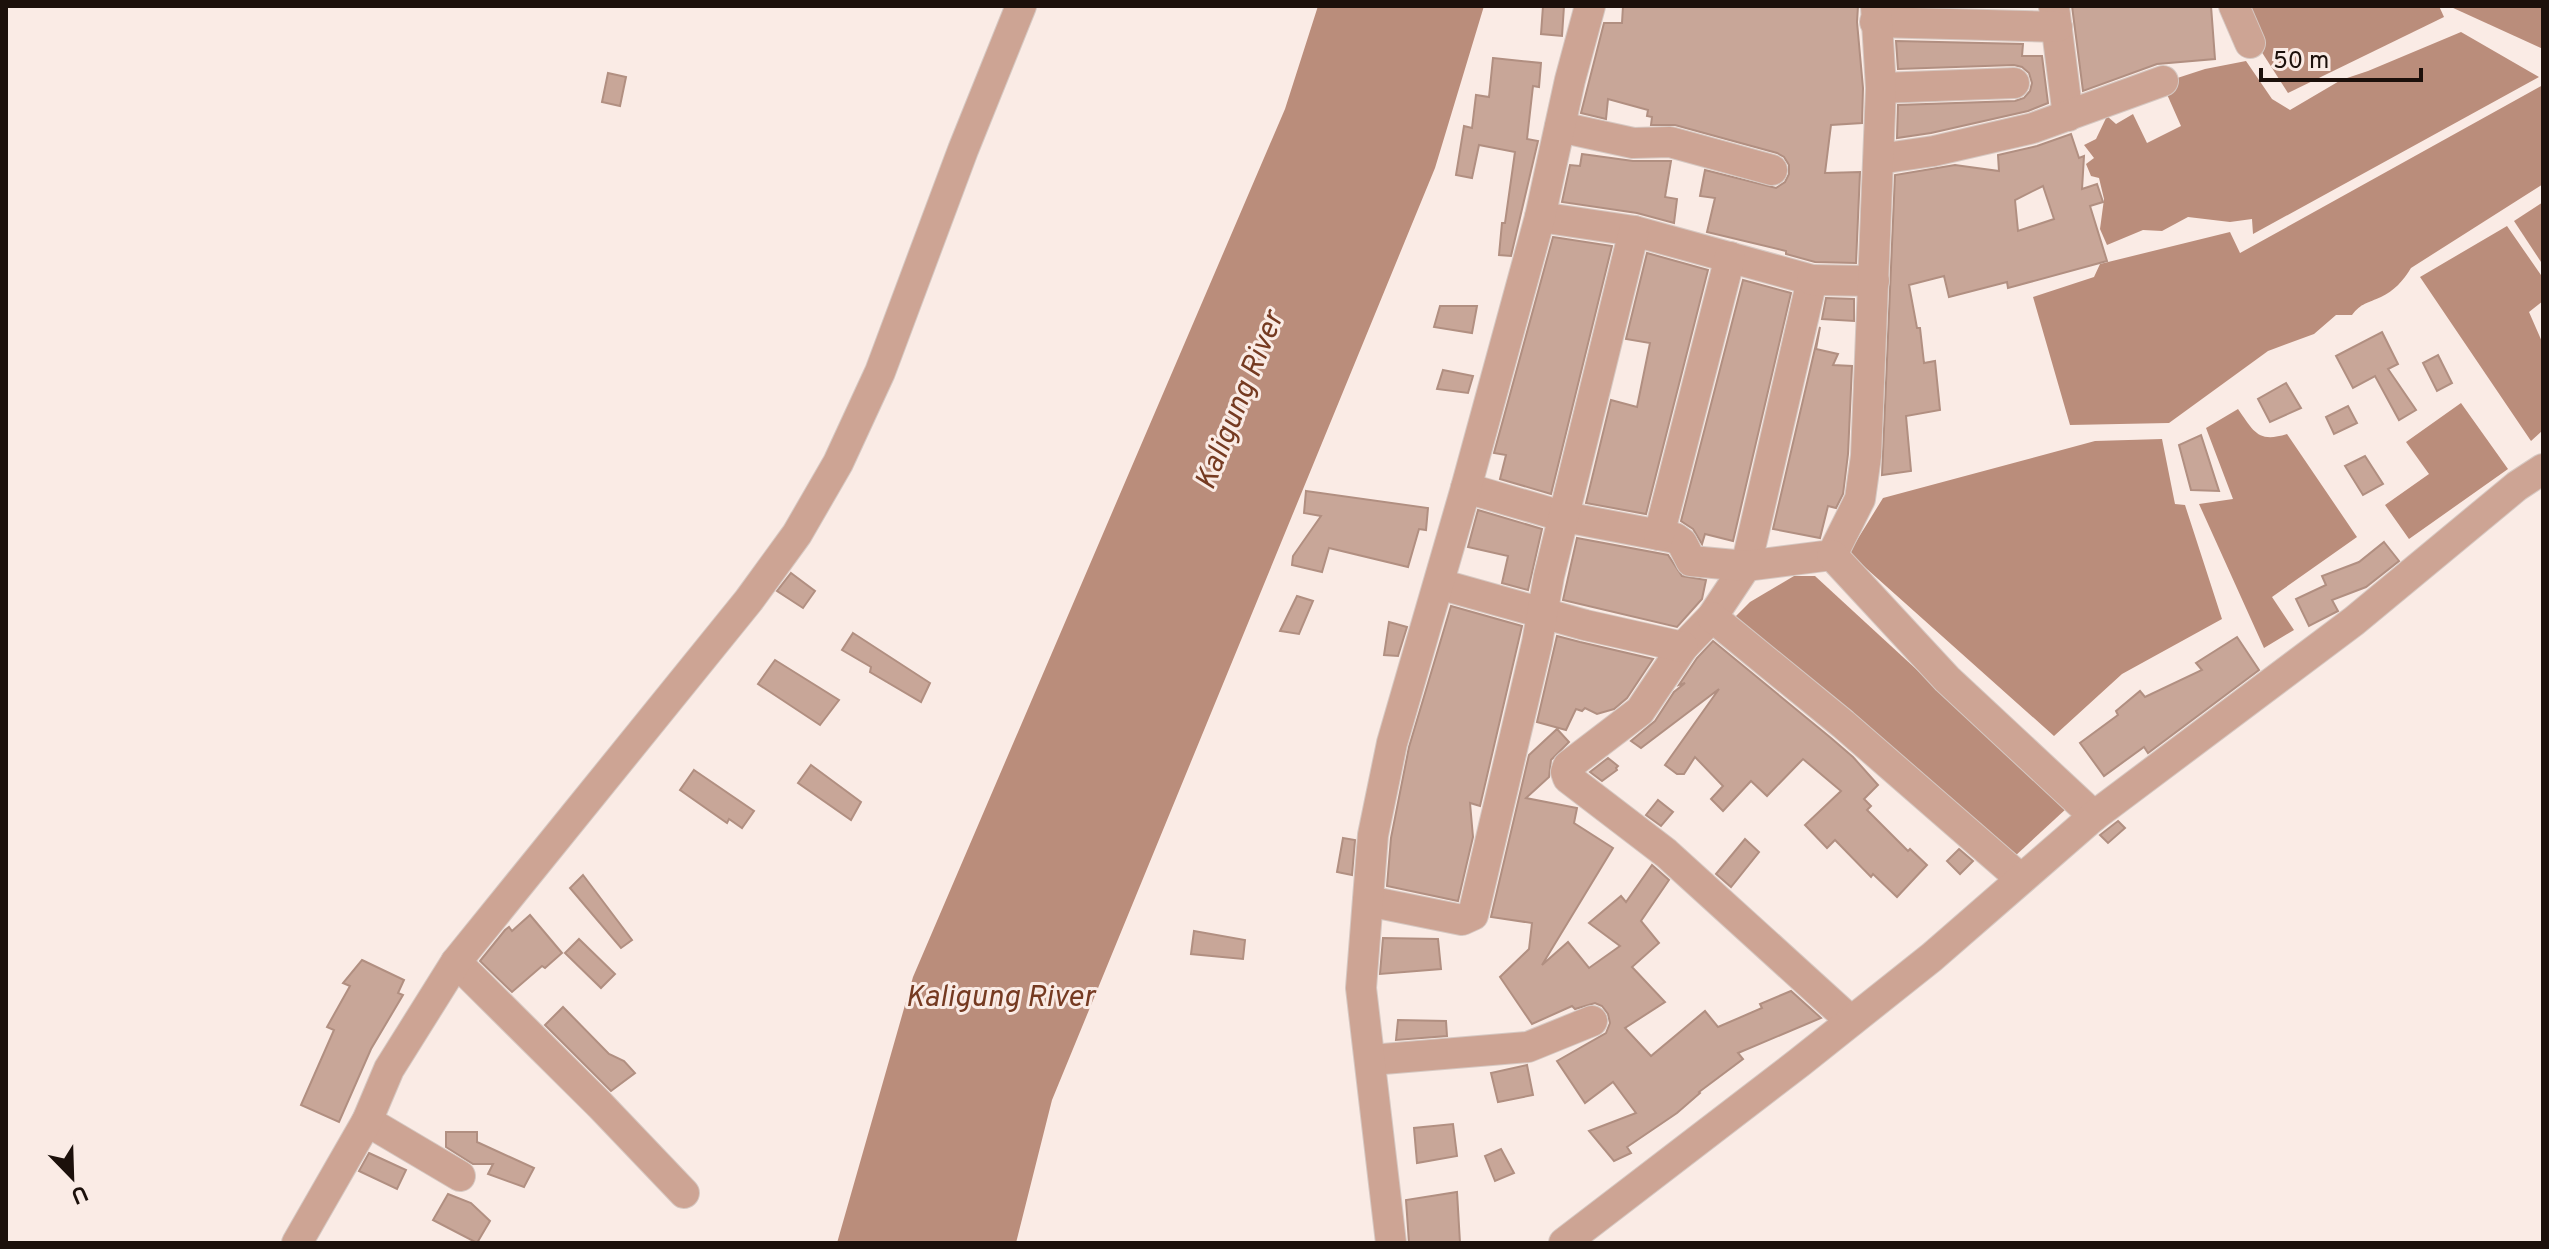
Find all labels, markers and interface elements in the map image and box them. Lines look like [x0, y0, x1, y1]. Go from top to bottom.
scale bar [2261, 32, 2421, 82]
text: 50 m [2273, 47, 2329, 77]
water label: Kaligung River [1188, 304, 1295, 496]
water label: Kaligung River [905, 980, 1097, 1017]
north arrow [32, 1137, 112, 1217]
text: U [66, 1178, 91, 1209]

